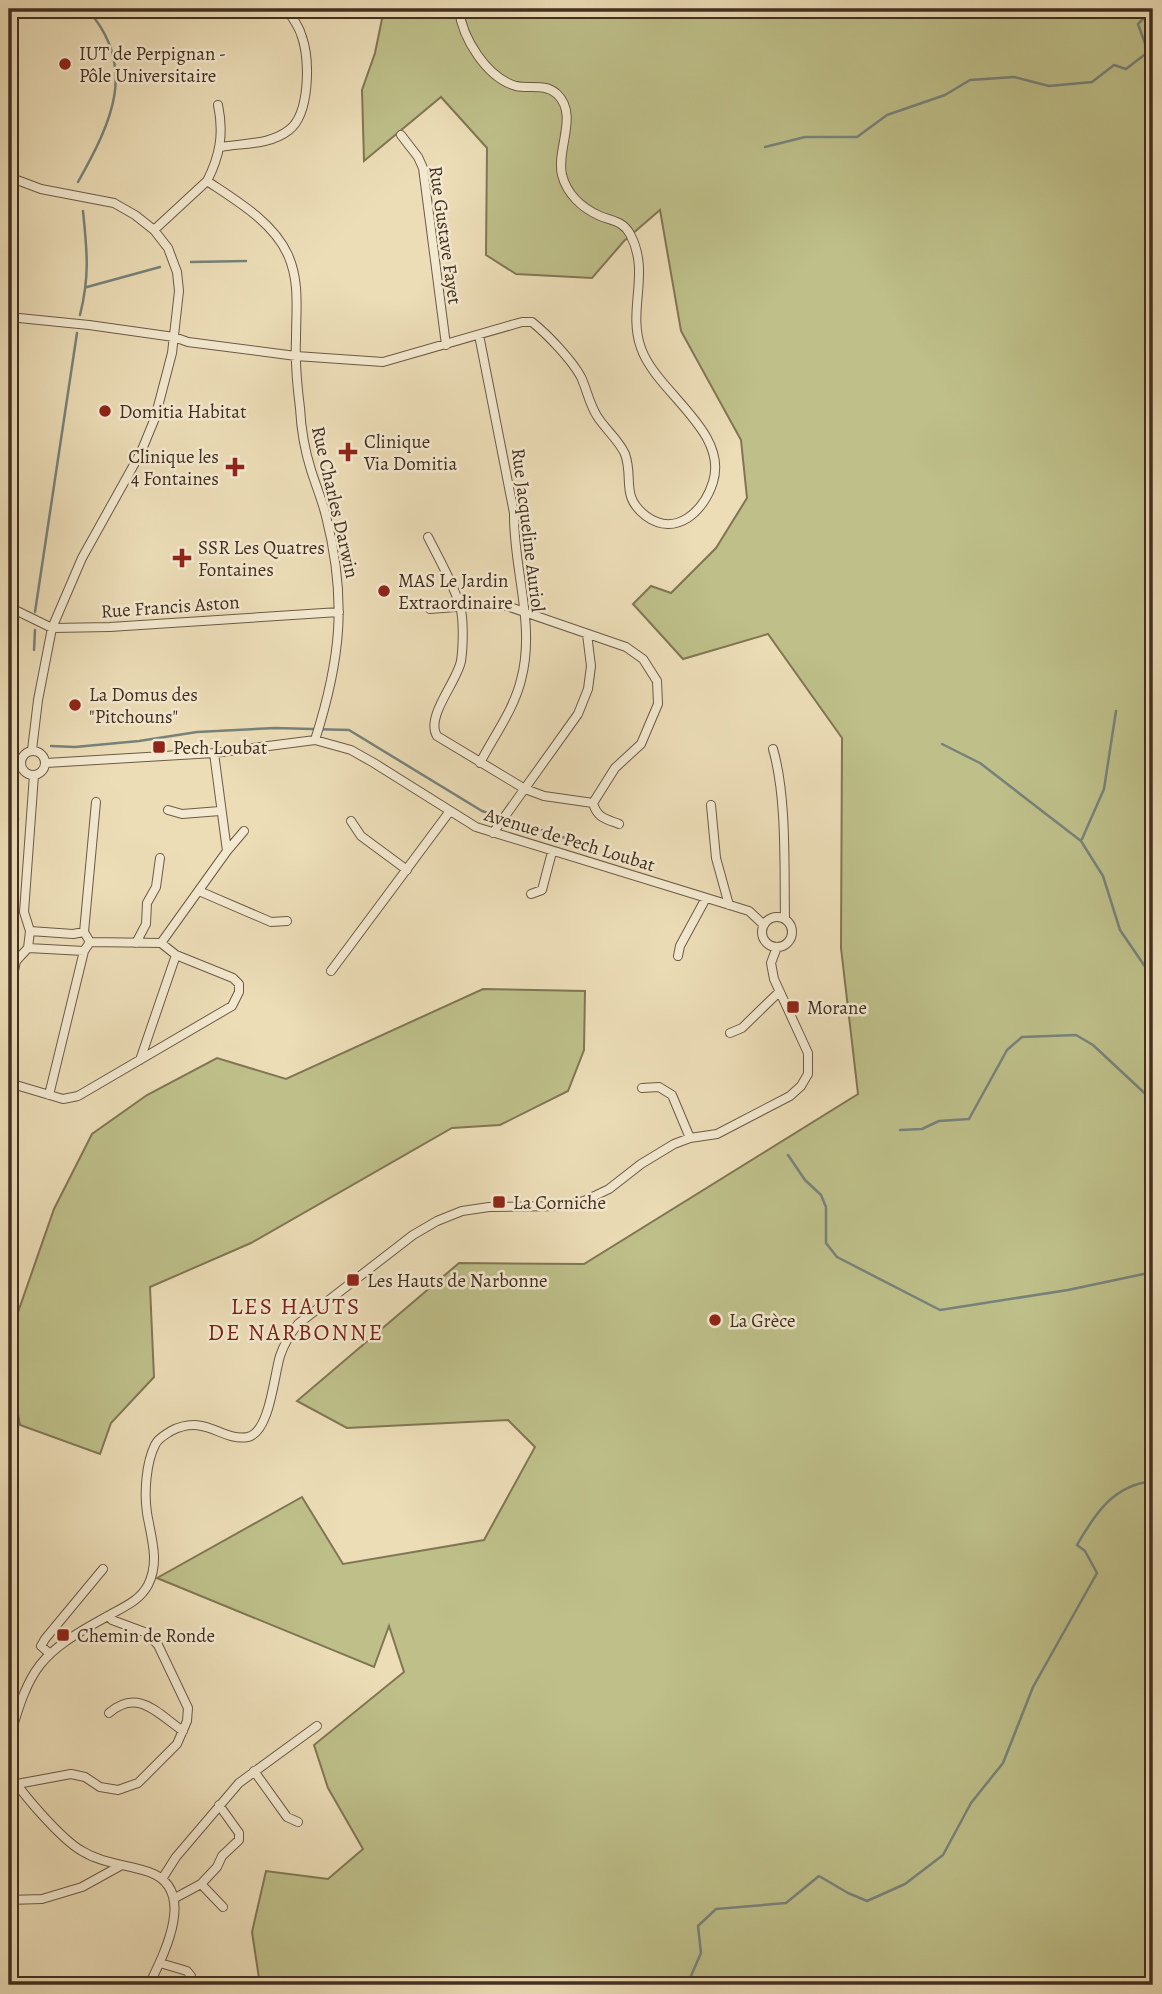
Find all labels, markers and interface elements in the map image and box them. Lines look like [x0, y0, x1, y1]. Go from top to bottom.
place label: IUT de Perpignan - Pôle Universitaire [79, 41, 226, 89]
marker: IUT de Perpignan - Pôle Universitaire [57, 56, 73, 72]
street label: Rue Gustave Fayet [422, 164, 468, 306]
place label: Domitia Habitat [119, 399, 246, 425]
marker: Domitia Habitat [97, 403, 113, 419]
street label: Rue Charles Darwin [305, 424, 365, 581]
place label: Clinique Via Domitia [363, 429, 457, 477]
marker: Clinique Via Domitia [338, 442, 358, 462]
place label: Clinique les 4 Fontaines [128, 444, 219, 492]
street label: Rue Jacqueline Auriol [505, 447, 551, 614]
marker: Clinique les 4 Fontaines [225, 457, 245, 477]
place label: SSR Les Quatres Fontaines [198, 535, 325, 583]
marker: SSR Les Quatres Fontaines [172, 548, 192, 568]
place label: MAS Le Jardin Extraordinaire [398, 568, 513, 616]
marker: MAS Le Jardin Extraordinaire [376, 583, 392, 599]
street label: Rue Francis Aston [100, 589, 240, 625]
place label: La Domus des "Pitchouns" [89, 682, 198, 730]
marker: La Domus des "Pitchouns" [67, 697, 83, 713]
place label: Pech Loubat [173, 735, 267, 761]
marker: Pech Loubat [151, 739, 167, 755]
street label: Avenue de Pech Loubat [480, 801, 658, 878]
place label: Morane [807, 995, 867, 1021]
marker: Morane [785, 999, 801, 1015]
place label: La Corniche [513, 1190, 606, 1216]
marker: La Corniche [491, 1194, 507, 1210]
place label: Les Hauts de Narbonne [367, 1268, 548, 1294]
marker: Les Hauts de Narbonne [345, 1272, 361, 1288]
district label: LES HAUTS DE NARBONNE [208, 1291, 384, 1348]
place label: La Grèce [729, 1308, 795, 1334]
marker: La Grèce [707, 1312, 723, 1328]
place label: Chemin de Ronde [77, 1623, 215, 1649]
marker: Chemin de Ronde [55, 1627, 71, 1643]

